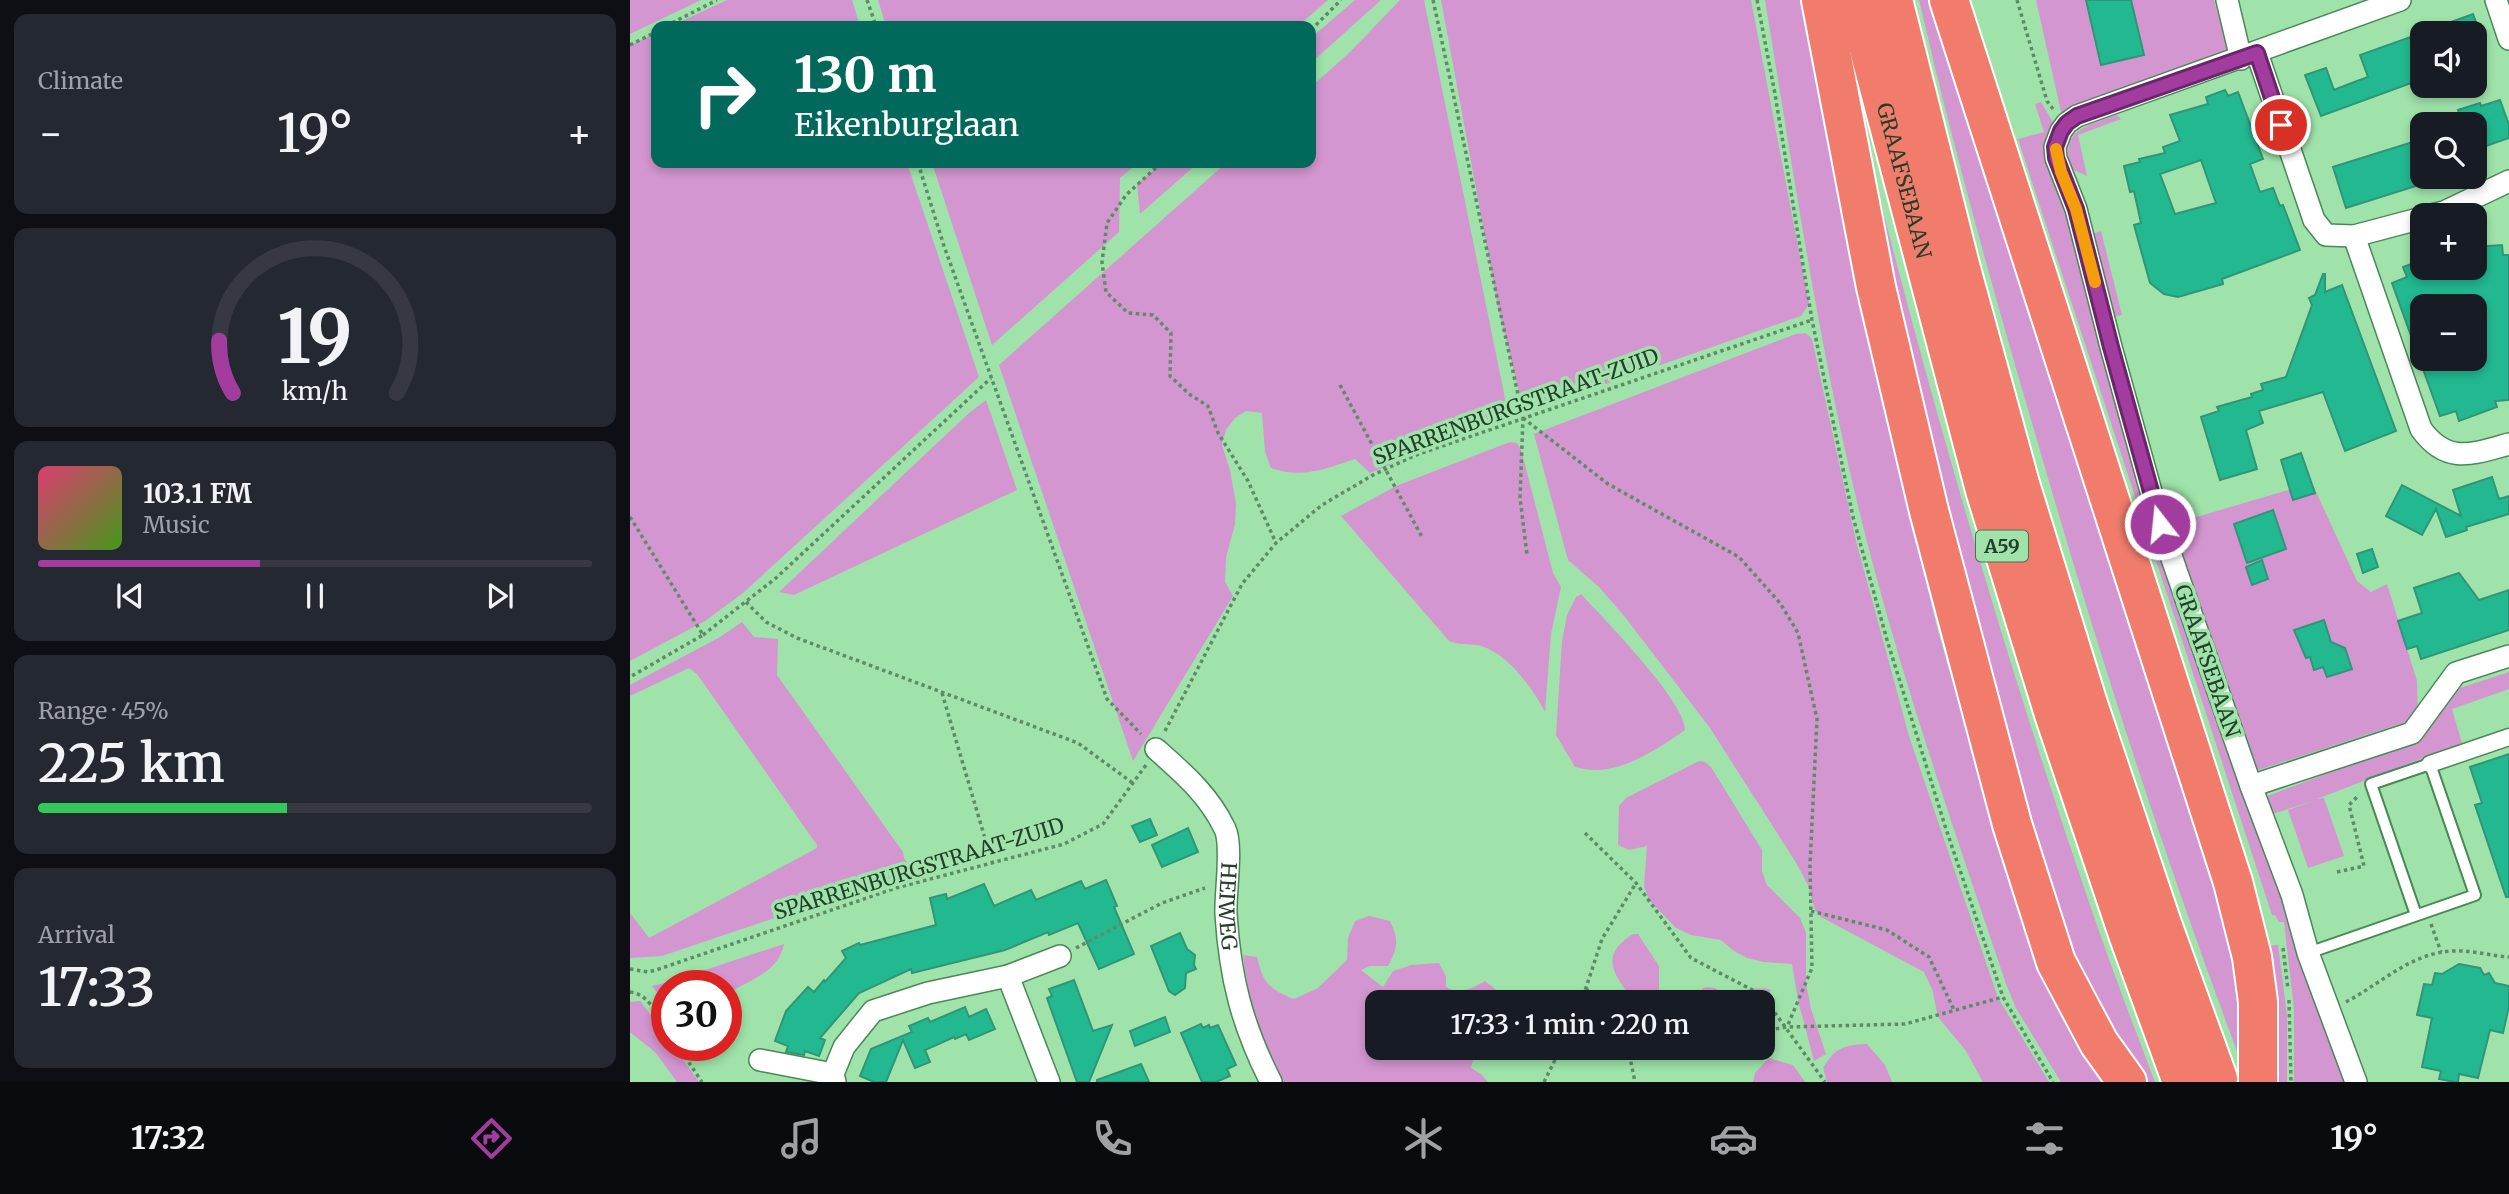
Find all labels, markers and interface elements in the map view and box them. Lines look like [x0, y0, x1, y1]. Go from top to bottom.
map controls [2410, 21, 2487, 371]
button: sound [2410, 21, 2487, 98]
text: 130 m [794, 44, 937, 105]
icon: right [679, 49, 770, 140]
text: Climate [38, 66, 123, 95]
pin [2251, 95, 2311, 155]
street label: GRAAFSEBAAN [1871, 100, 1938, 262]
text: 19° [277, 101, 353, 166]
text: Eikenburglaan [794, 105, 1019, 145]
icon: arrive [2262, 106, 2300, 144]
text: − [38, 110, 63, 157]
text: + [567, 110, 592, 157]
button: search [2410, 112, 2487, 189]
button: + [2410, 203, 2487, 280]
text: 19 [277, 292, 353, 384]
button: − [2410, 294, 2487, 371]
street label: SPARRENBURGSTRAAT-ZUID [1369, 342, 1663, 471]
text: km/h [282, 375, 348, 407]
text: 103.1 FM [143, 477, 252, 510]
position arrow [2123, 487, 2197, 561]
text: Music [143, 510, 210, 539]
road number: A59 [1976, 530, 2028, 562]
icon: previous [111, 577, 149, 615]
icon: pause [296, 577, 334, 615]
icon: next [481, 577, 519, 615]
street label: GRAAFSEBAAN [2169, 581, 2246, 741]
text: Range · 45% [38, 696, 169, 725]
text: 225 km [38, 731, 225, 796]
street label: SPARRENBURGSTRAAT-ZUID [770, 811, 1068, 926]
street label: HEIWEG [1213, 861, 1243, 952]
text: Arrival [38, 920, 115, 949]
text: 17:33 [38, 955, 155, 1020]
speed limit sign: 30 [651, 970, 742, 1061]
text: 17:33 · 1 min · 220 m [1450, 1008, 1690, 1041]
icon: directions [467, 1114, 516, 1163]
icon: music [777, 1114, 826, 1163]
icon: phone [1088, 1114, 1137, 1163]
icon: climate [1399, 1114, 1448, 1163]
icon: car [1709, 1114, 1758, 1163]
icon: filters [2020, 1114, 2069, 1163]
text: 17:32 [131, 1118, 205, 1158]
text: 19° [2330, 1118, 2378, 1158]

